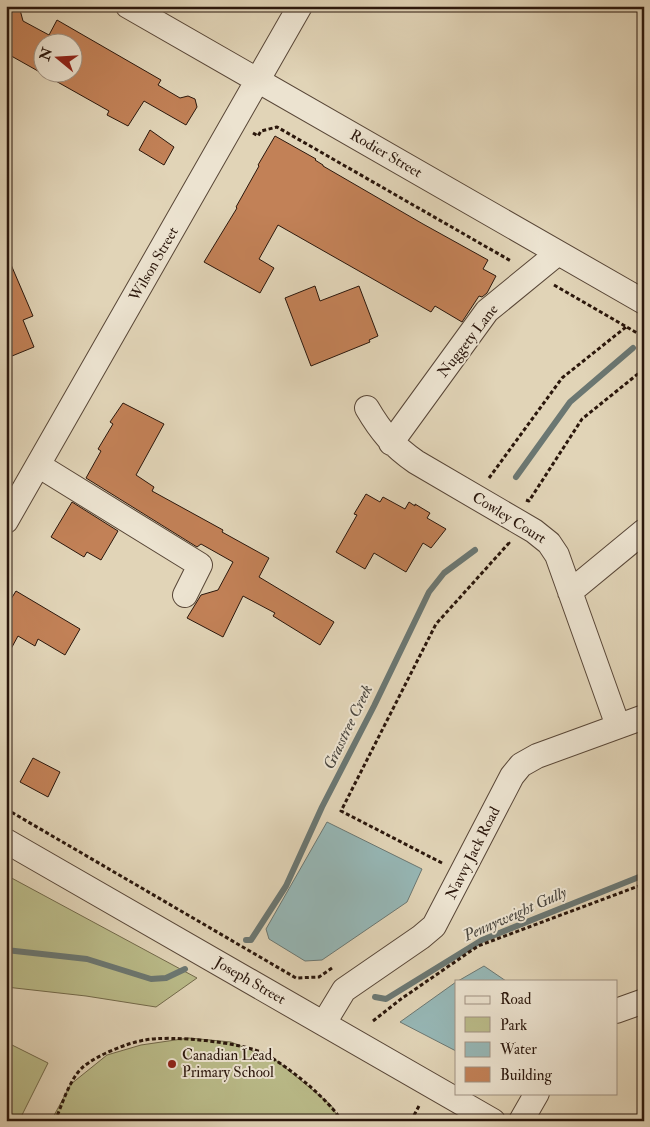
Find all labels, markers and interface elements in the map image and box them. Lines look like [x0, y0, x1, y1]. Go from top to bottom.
north arrow [32, 32, 82, 82]
text: N [36, 45, 56, 64]
street label: Rodier Street [346, 126, 426, 182]
street label: Wilson Street [125, 223, 183, 305]
street label: Nuggety Lane [434, 301, 502, 381]
street label: Cowley Court [469, 488, 550, 548]
water label: Grasstree Creek [319, 681, 377, 773]
street label: Navvy Jack Road [442, 803, 506, 903]
water label: Pennyweight Gully [459, 882, 570, 946]
street label: Joseph Street [210, 952, 289, 1010]
legend [455, 980, 618, 1094]
text: Road [500, 990, 532, 1009]
text: Park [500, 1016, 527, 1035]
text: Water [499, 1040, 537, 1059]
place label: Canadian Lead Primary School [182, 1046, 274, 1082]
marker: Canadian Lead Primary School [166, 1058, 178, 1070]
text: Building [500, 1066, 552, 1085]

